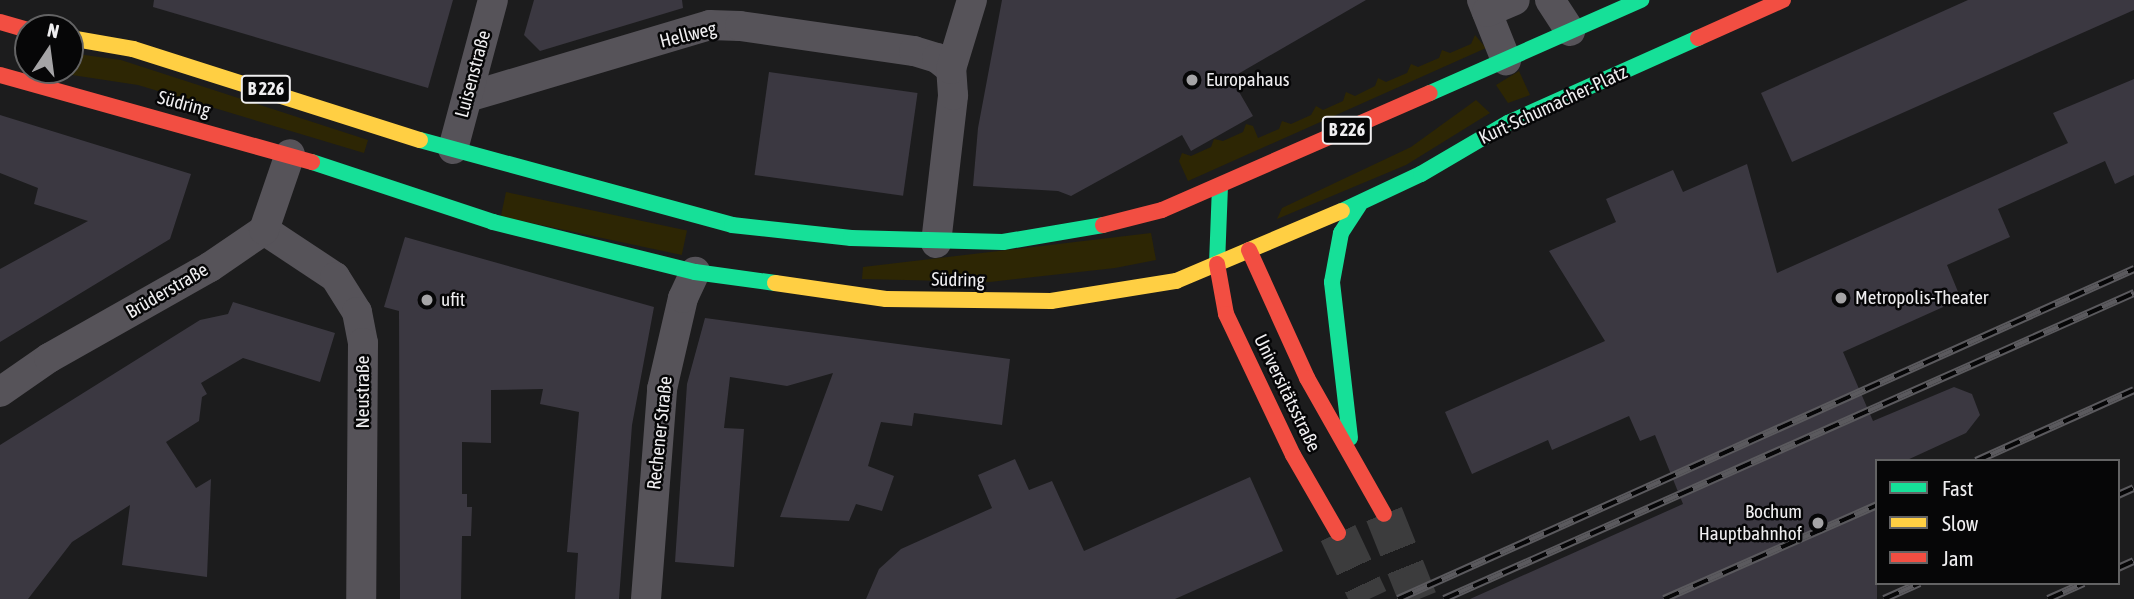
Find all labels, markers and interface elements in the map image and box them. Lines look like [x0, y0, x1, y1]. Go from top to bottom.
north arrow [14, 14, 84, 84]
street label: Hellweg [657, 17, 719, 53]
text: N [45, 19, 61, 42]
street label: Luisenstraße [450, 28, 496, 120]
street label: Kurt-Schumacher-Platz [1475, 61, 1631, 149]
place label: Europahaus [1206, 69, 1290, 91]
marker: Europahaus [1184, 72, 1200, 88]
road number: B 226 [240, 74, 292, 104]
street label: Südring [155, 86, 213, 122]
road number: B 226 [1321, 116, 1373, 145]
street label: Brüderstraße [122, 258, 212, 324]
street label: Südring [931, 268, 985, 292]
place label: Metropolis-Theater [1855, 287, 1988, 309]
place label: ufit [441, 289, 465, 311]
marker: Metropolis-Theater [1833, 290, 1849, 306]
marker: ufit [419, 292, 435, 308]
street label: Universitätsstraße [1249, 330, 1325, 456]
street label: Neustraße [352, 356, 374, 428]
street label: Rechener Straße [643, 375, 677, 491]
legend [1875, 459, 2120, 585]
text: Fast [1942, 476, 1973, 500]
place label: Bochum Hauptbahnhof [1699, 501, 1802, 545]
text: Slow [1942, 511, 1978, 535]
marker: Bochum Hauptbahnhof [1808, 513, 1828, 533]
text: Jam [1942, 546, 1974, 570]

